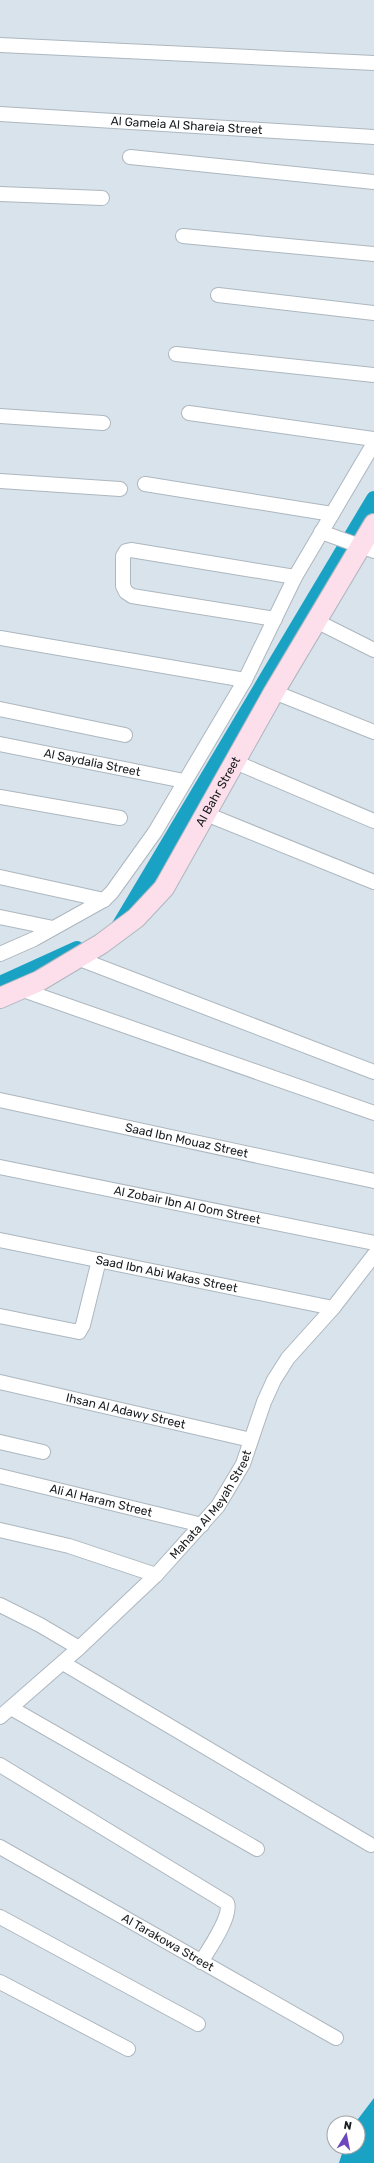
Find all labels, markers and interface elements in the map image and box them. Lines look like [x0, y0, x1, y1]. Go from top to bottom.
street label: Al Gameia Al Shareia Street [110, 114, 263, 137]
street label: Al Saydalia Street [43, 746, 142, 779]
street label: Al Bahr Street [193, 754, 243, 829]
street label: Saad Ibn Mouaz Street [124, 1120, 250, 1161]
street label: Al Zobair Ibn Al Oom Street [113, 1183, 262, 1227]
street label: Saad Ibn Abi Wakas Street [94, 1253, 239, 1295]
street label: Ihsan Al Adawy Street [65, 1390, 187, 1432]
street label: Mahata Al Meyah Street [167, 1448, 254, 1562]
street label: Ali Al Haram Street [48, 1481, 154, 1520]
street label: Al Tarakowa Street [119, 1911, 217, 1974]
north arrow [326, 2115, 366, 2155]
text: N [343, 2119, 353, 2133]

